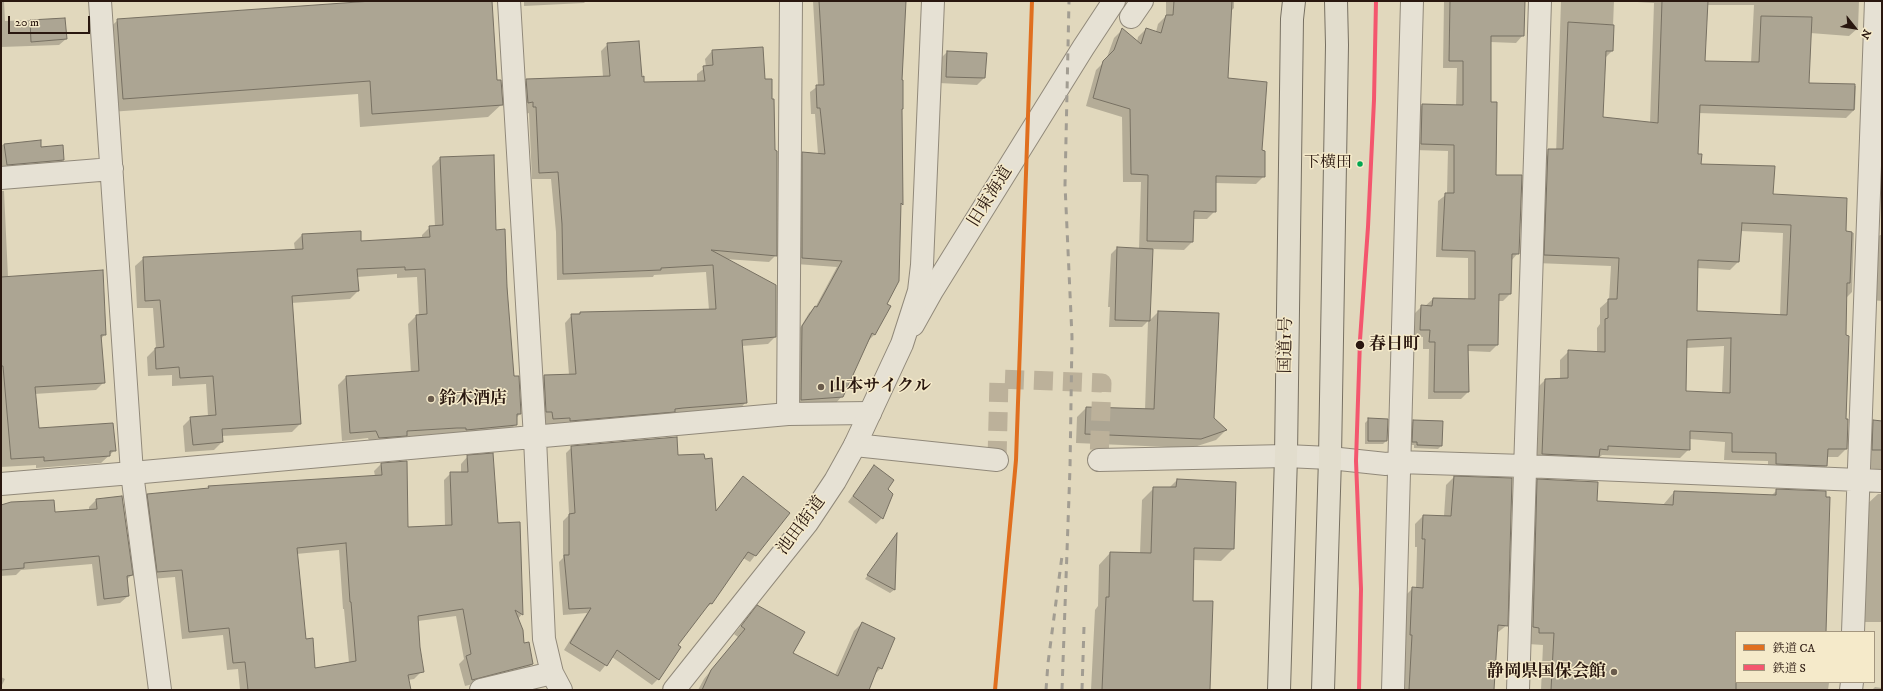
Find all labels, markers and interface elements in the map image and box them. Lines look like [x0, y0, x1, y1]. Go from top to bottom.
scale bar [10, 8, 92, 34]
north arrow [1835, 8, 1875, 48]
text: 20 m [15, 15, 39, 30]
text: N [1857, 27, 1874, 41]
place label: 下横田 [1304, 154, 1352, 174]
marker: 下横田 [1355, 159, 1365, 169]
street label: 旧東海道 [964, 163, 1018, 231]
street label: 国道1号 [1276, 316, 1298, 374]
place label: 春日町 [1369, 335, 1420, 355]
marker: 春日町 [1354, 339, 1366, 351]
place label: 山本サイクル [829, 377, 931, 397]
marker: 山本サイクル [816, 382, 826, 392]
place label: 鈴木酒店 [439, 389, 507, 409]
marker: 鈴木酒店 [426, 394, 436, 404]
street label: 池田街道 [773, 493, 831, 559]
legend [1735, 631, 1875, 683]
text: 鉄道 CA [1773, 641, 1815, 656]
text: 鉄道 S [1773, 661, 1806, 676]
place label: 静岡県国保会館 [1487, 662, 1606, 682]
marker: 静岡県国保会館 [1609, 667, 1619, 677]

